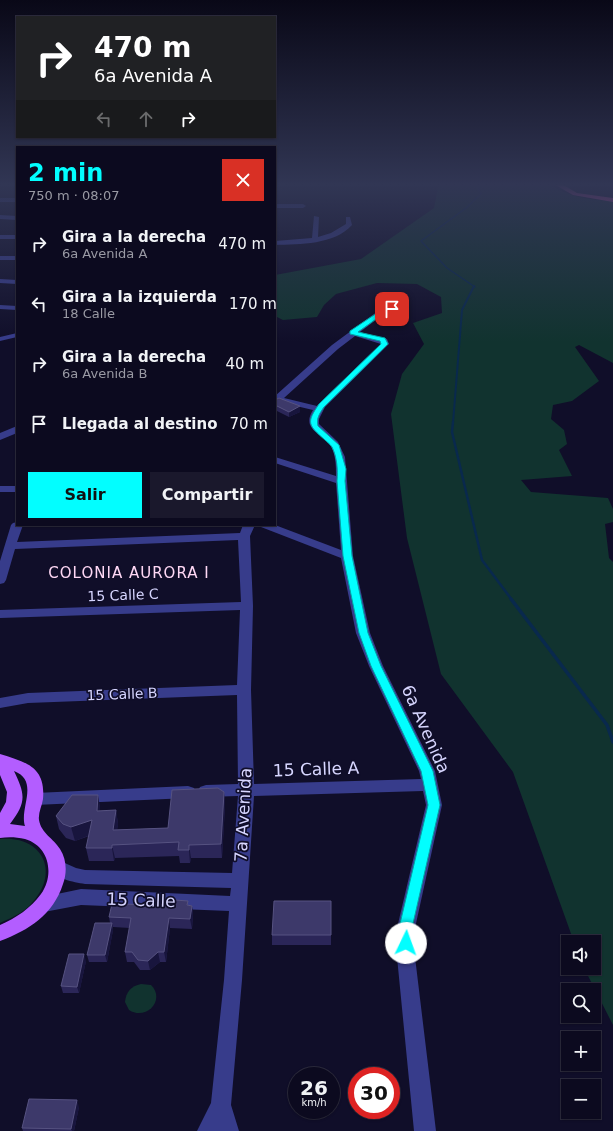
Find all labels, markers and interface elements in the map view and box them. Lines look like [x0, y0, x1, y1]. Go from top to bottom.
text: 470 m [94, 31, 191, 64]
icon: right [28, 32, 80, 84]
text: 6a Avenida A [94, 65, 212, 86]
icon: left [93, 108, 115, 130]
icon: ahead [135, 108, 157, 130]
icon: right [177, 108, 199, 130]
text: 2 min [28, 159, 103, 187]
button: close [222, 159, 264, 201]
text: 750 m · 08:07 [28, 188, 119, 203]
text: Gira a la derecha [62, 228, 206, 246]
icon: right [28, 233, 50, 255]
text: 470 m [218, 235, 266, 253]
text: 6a Avenida A [62, 246, 147, 261]
text: Gira a la izquierda [62, 288, 217, 306]
pin [375, 292, 409, 326]
icon: left [28, 293, 50, 315]
text: 170 m [229, 295, 277, 313]
icon: arrive [381, 298, 403, 320]
text: 18 Calle [62, 306, 115, 321]
text: Gira a la derecha [62, 348, 206, 366]
icon: right [28, 353, 50, 375]
text: 40 m [226, 355, 264, 373]
text: 6a Avenida B [62, 366, 147, 381]
icon: arrive [28, 413, 50, 435]
text: Llegada al destino [62, 415, 217, 433]
text: 70 m [229, 415, 268, 433]
button: Salir [28, 472, 142, 518]
button: Compartir [150, 472, 264, 518]
district label: COLONIA AURORA I [48, 564, 210, 582]
street label: 15 Calle C [87, 586, 159, 604]
street label: 6a Avenida [398, 682, 454, 776]
street label: 15 Calle B [86, 685, 158, 703]
street label: 15 Calle A [273, 757, 360, 780]
street label: 7a Avenida [231, 767, 255, 863]
street label: 15 Calle [106, 889, 176, 911]
position arrow [385, 922, 427, 964]
map controls [561, 935, 601, 1119]
button: sound [561, 935, 601, 975]
button: search [561, 983, 601, 1023]
button: + [561, 1031, 601, 1071]
speed limit sign: 30 [348, 1067, 400, 1119]
text: 26 [300, 1076, 328, 1100]
button: − [561, 1079, 601, 1119]
text: km/h [301, 1097, 327, 1108]

